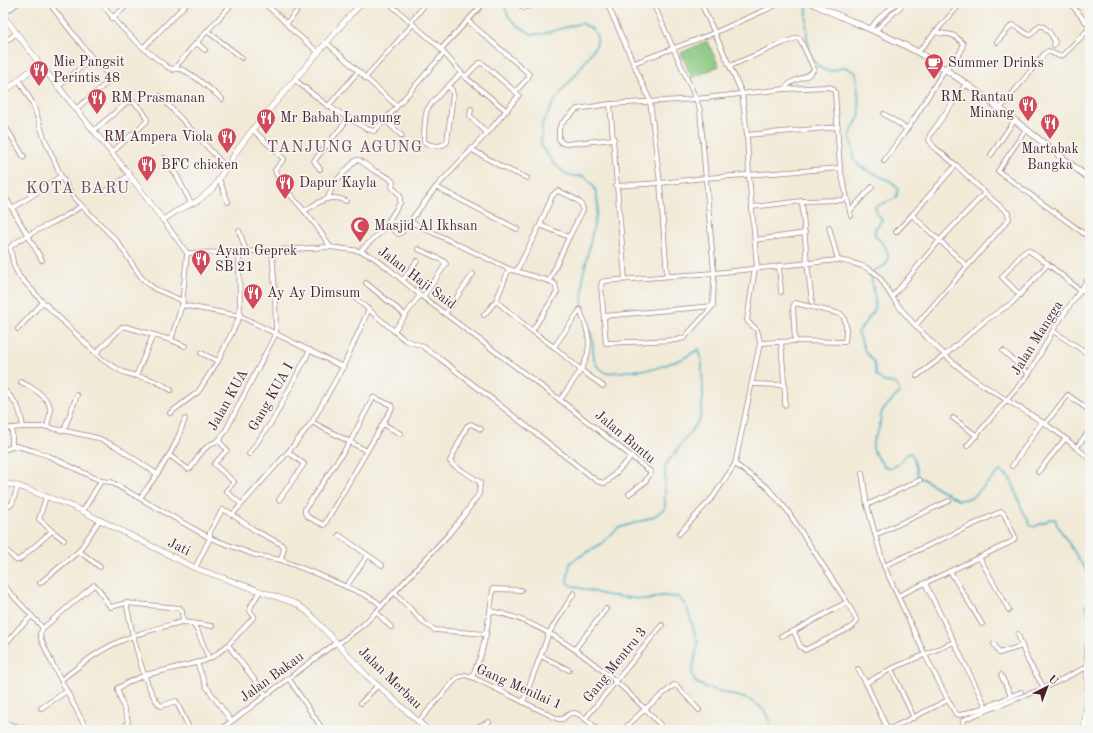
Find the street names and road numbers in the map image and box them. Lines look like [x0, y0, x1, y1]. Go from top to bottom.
street label: Jalan Haji Said [375, 244, 459, 312]
street label: Jalan Mangga [1009, 298, 1065, 378]
street label: Gang KUA I [246, 360, 296, 434]
street label: Jalan KUA [206, 367, 251, 433]
street label: Jalan Buntu [592, 408, 658, 466]
street label: Jati [166, 536, 193, 558]
street label: Gang Mentru 3 [581, 625, 649, 705]
street label: Jalan Merbau [356, 644, 425, 712]
street label: Jalan Bakau [238, 649, 307, 705]
street label: Gang Menilai 1 [474, 662, 564, 712]

